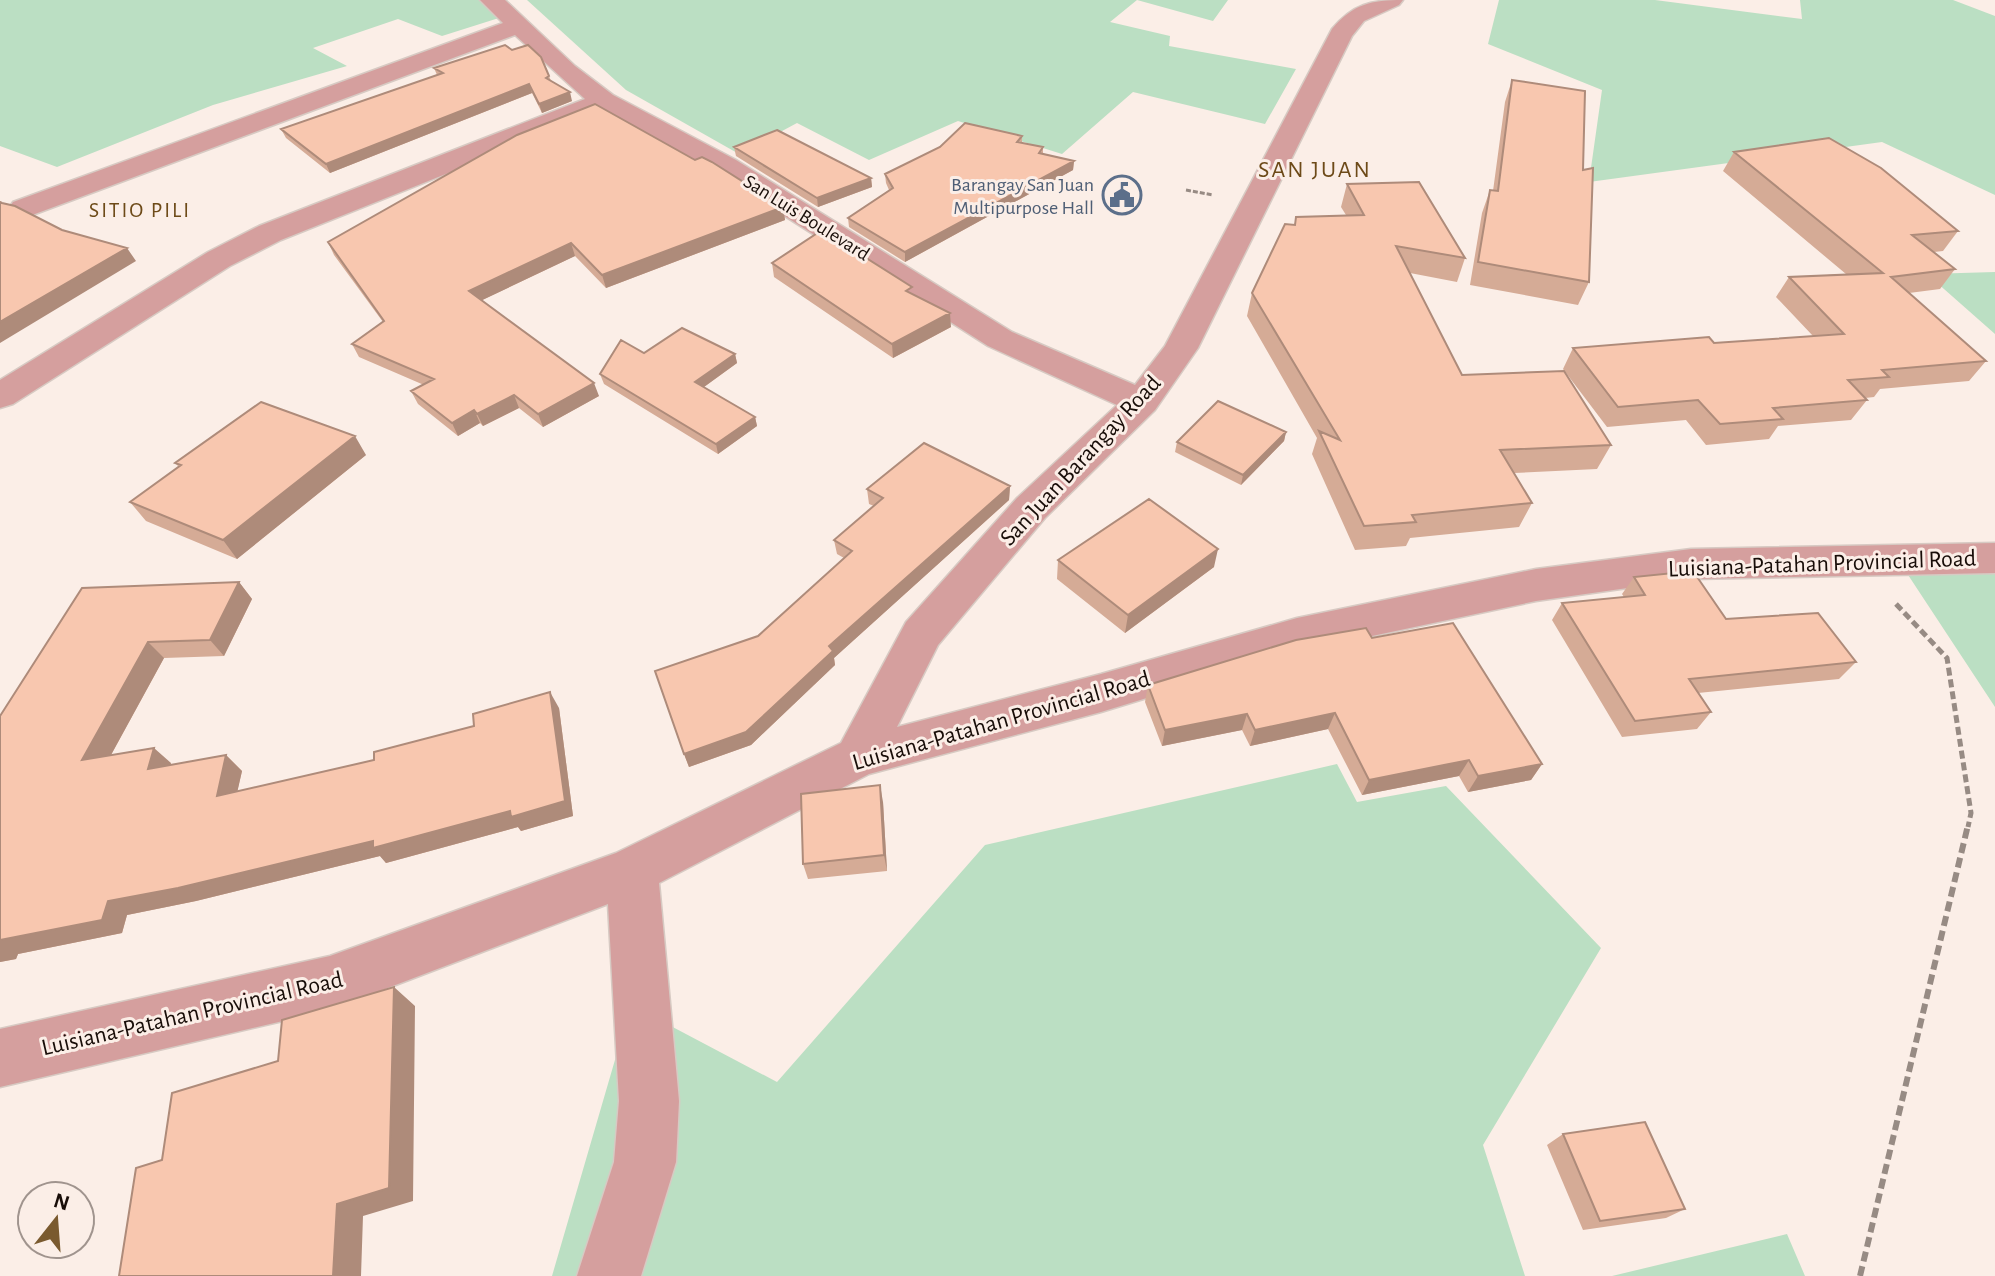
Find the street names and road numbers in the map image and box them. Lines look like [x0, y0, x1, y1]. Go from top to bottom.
street label: San Luis Boulevard [740, 171, 873, 265]
street label: San Juan Barangay Road [996, 371, 1166, 551]
street label: Luisiana-Patahan Provincial Road [1667, 547, 1977, 581]
street label: Luisiana-Patahan Provincial Road [850, 667, 1153, 775]
street label: Luisiana-Patahan Provincial Road [39, 968, 345, 1060]

